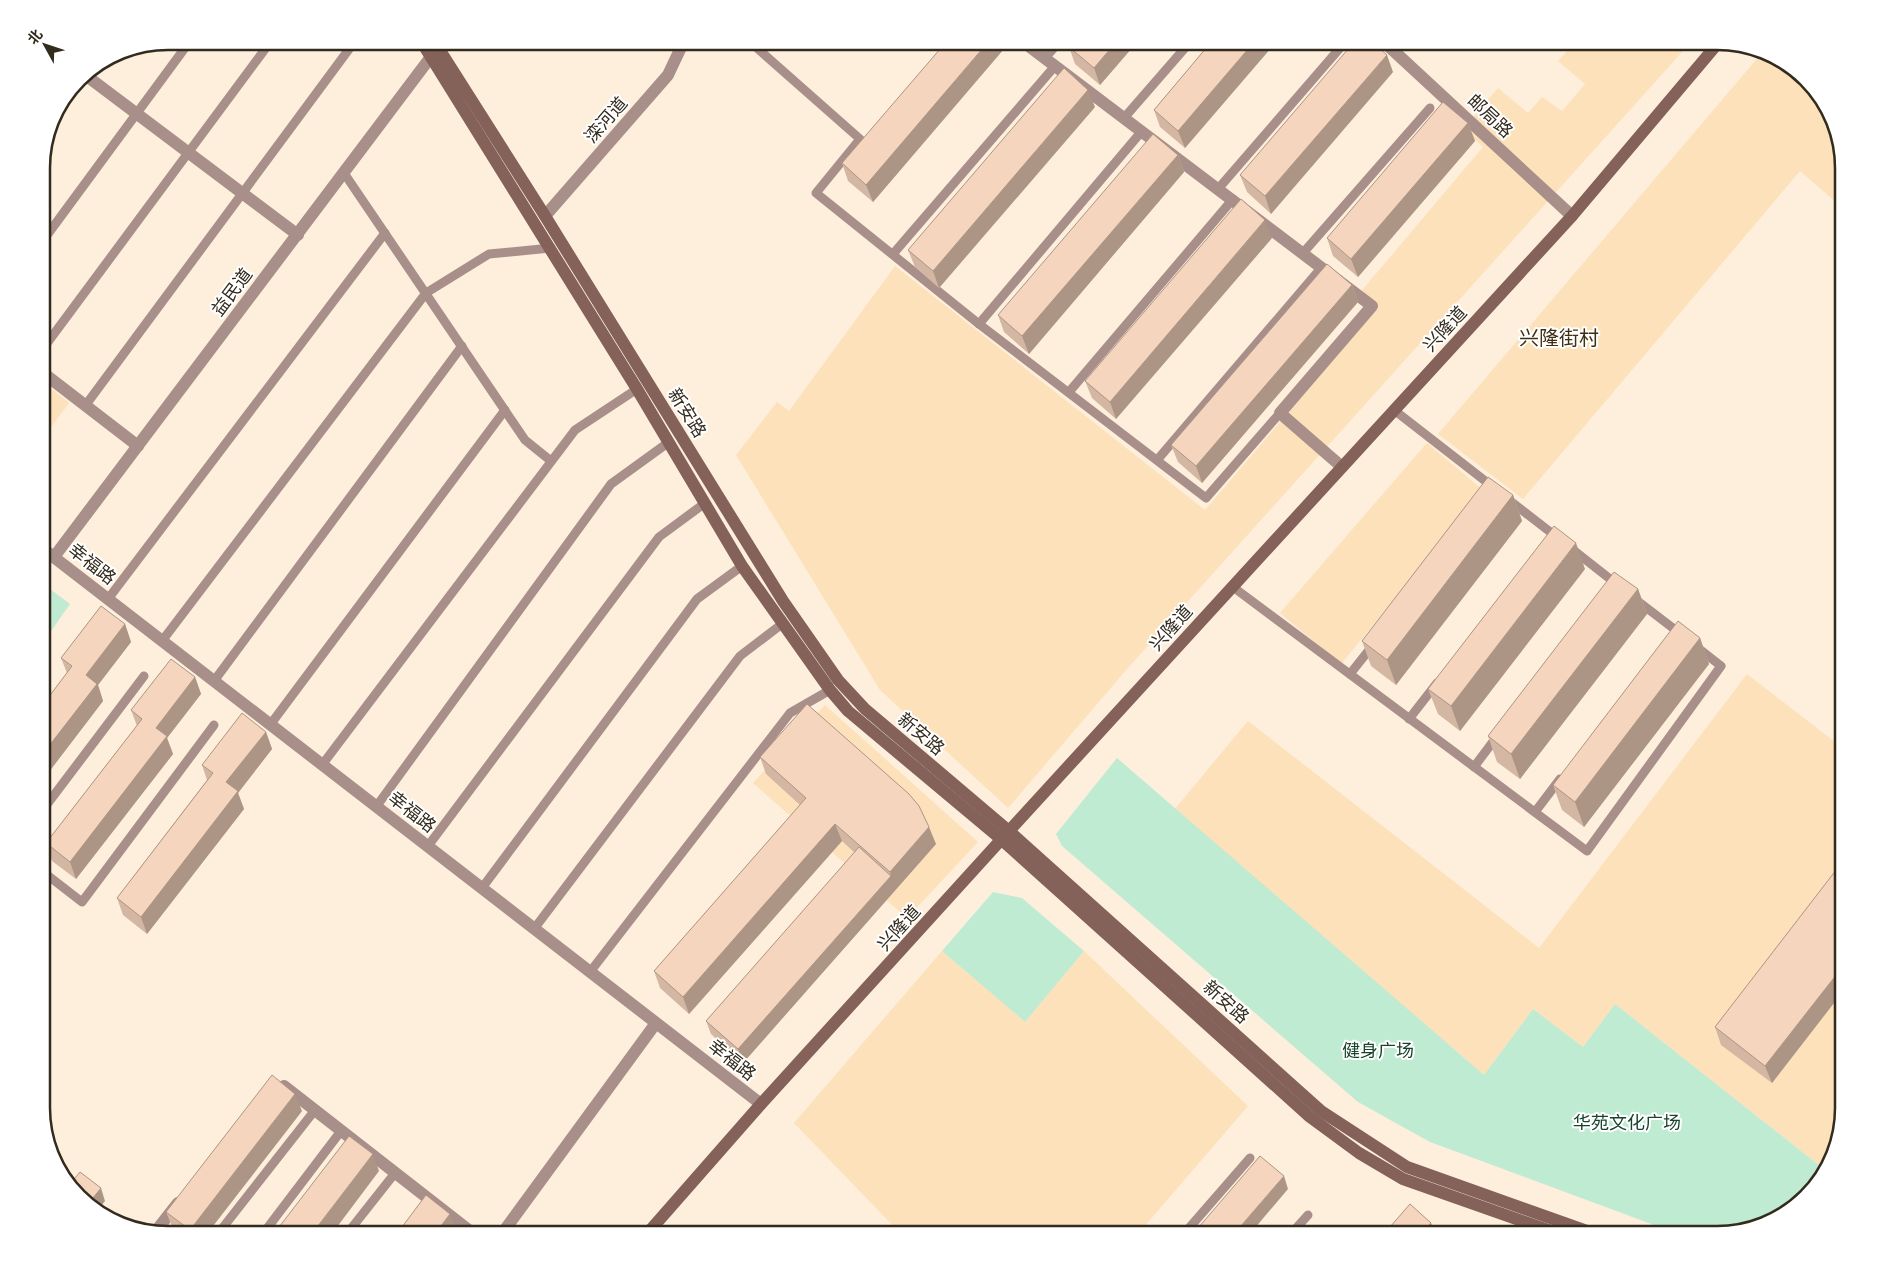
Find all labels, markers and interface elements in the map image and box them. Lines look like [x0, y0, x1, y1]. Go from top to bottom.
north arrow [20, 20, 70, 70]
text: 北 [24, 26, 46, 47]
street label: 邮局路 [1463, 90, 1517, 142]
street label: 滦河道 [580, 92, 631, 147]
street label: 益民道 [207, 264, 256, 320]
street label: 兴隆道 [1419, 302, 1471, 356]
district label: 兴隆街村 [1519, 326, 1599, 350]
street label: 新安路 [664, 384, 711, 441]
street label: 幸福路 [65, 539, 120, 589]
street label: 兴隆道 [1145, 601, 1196, 655]
street label: 新安路 [894, 708, 949, 759]
street label: 幸福路 [385, 787, 440, 837]
street label: 兴隆道 [873, 901, 924, 955]
street label: 新安路 [1199, 976, 1253, 1027]
street label: 幸福路 [705, 1035, 760, 1085]
park label: 健身广场 [1342, 1040, 1414, 1061]
park label: 华苑文化广场 [1573, 1112, 1681, 1133]

